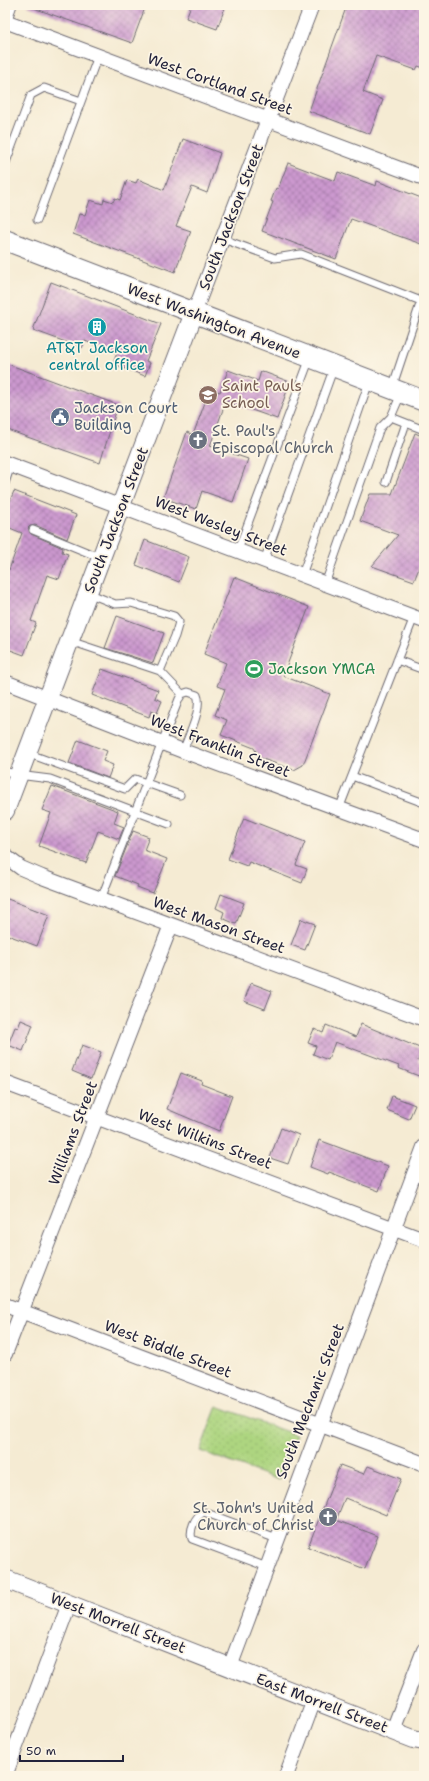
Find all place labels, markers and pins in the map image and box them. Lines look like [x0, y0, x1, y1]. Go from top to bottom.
building icon: AT&T Jackson central office [86, 316, 108, 338]
place label: AT&T Jackson central office [46, 338, 148, 375]
place label: Saint Pauls School [222, 376, 302, 413]
school or university icon: Saint Pauls School [197, 384, 219, 406]
place label: Jackson Court Building [74, 398, 178, 435]
public building icon: Jackson Court Building [49, 406, 71, 428]
place label: St. Paul's Episcopal Church [212, 421, 334, 458]
church icon: St. Paul's Episcopal Church [187, 429, 209, 451]
sports icon: Jackson YMCA [243, 658, 265, 680]
place label: Jackson YMCA [268, 659, 376, 679]
place label: St. John's United Church of Christ [193, 1498, 314, 1535]
church icon: St. John's United Church of Christ [317, 1506, 339, 1528]

